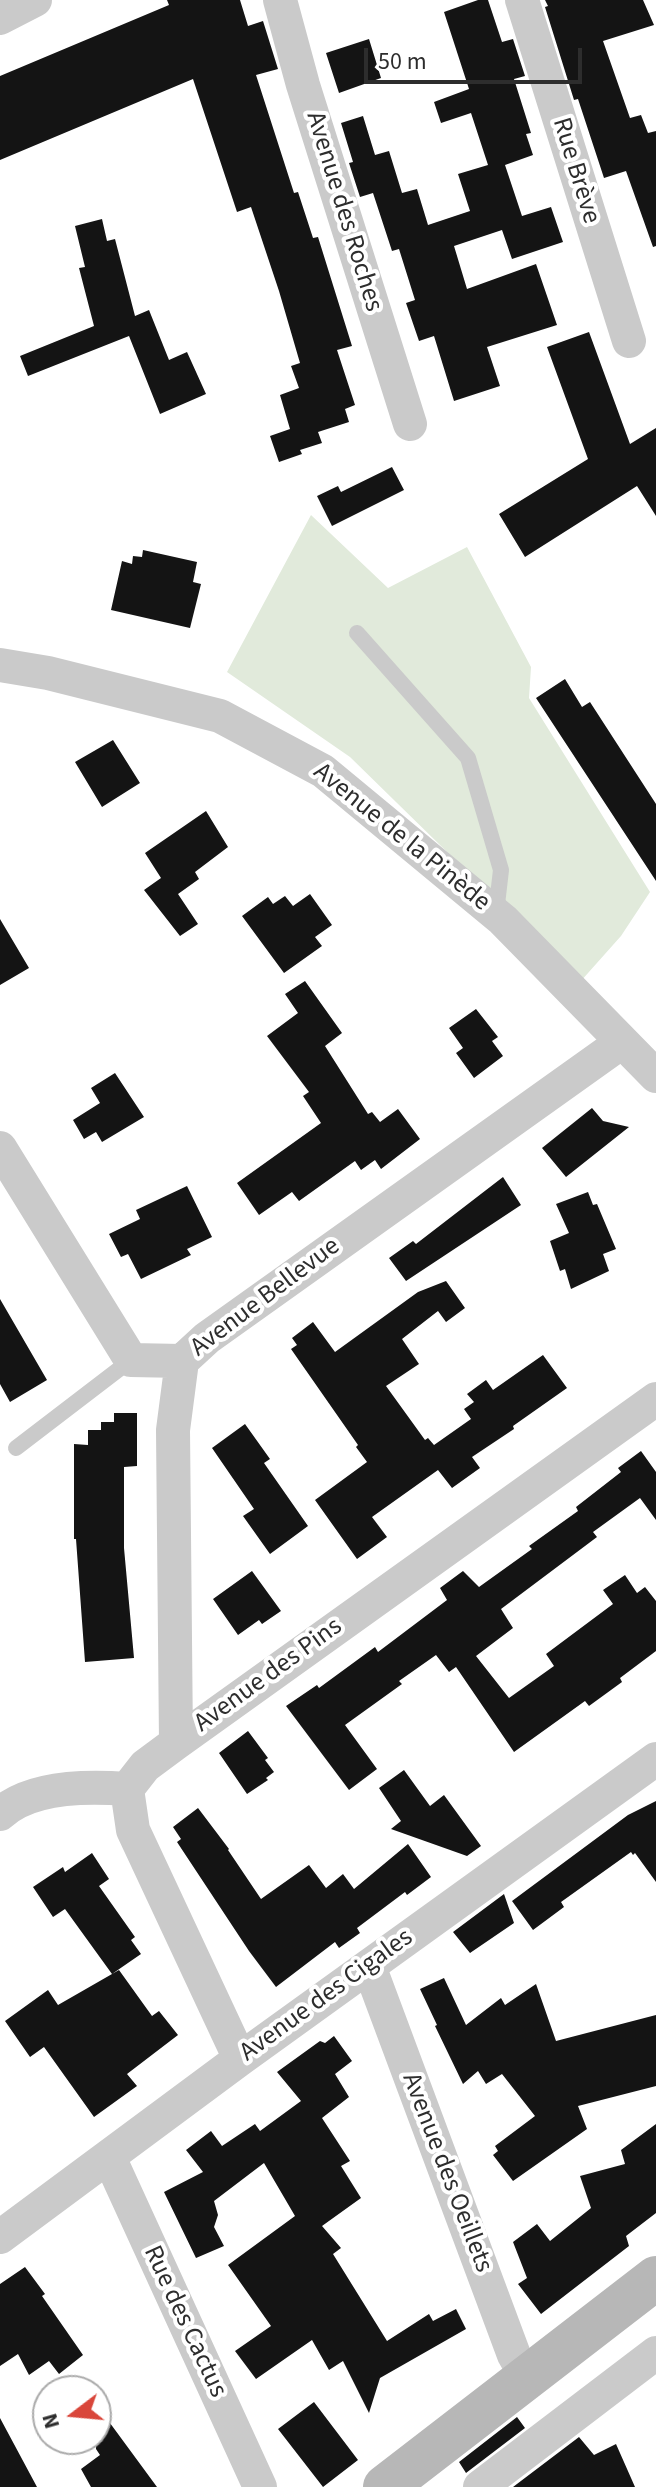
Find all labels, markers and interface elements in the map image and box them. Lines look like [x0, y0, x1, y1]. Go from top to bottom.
scale bar [368, 32, 586, 82]
text: 50 m [378, 44, 427, 79]
street label: Avenue des Roches [298, 108, 388, 316]
street label: Rue Brève [544, 114, 606, 228]
street label: Avenue de la Pinède [306, 757, 496, 919]
street label: Avenue Bellevue [185, 1232, 347, 1364]
street label: Avenue des Pins [189, 1612, 349, 1740]
street label: Avenue des Cigales [234, 1923, 420, 2069]
street label: Avenue des Oeillets [394, 2069, 498, 2277]
street label: Rue des Cactus [135, 2241, 233, 2403]
north arrow [32, 2375, 112, 2455]
text: N [33, 2410, 68, 2433]

